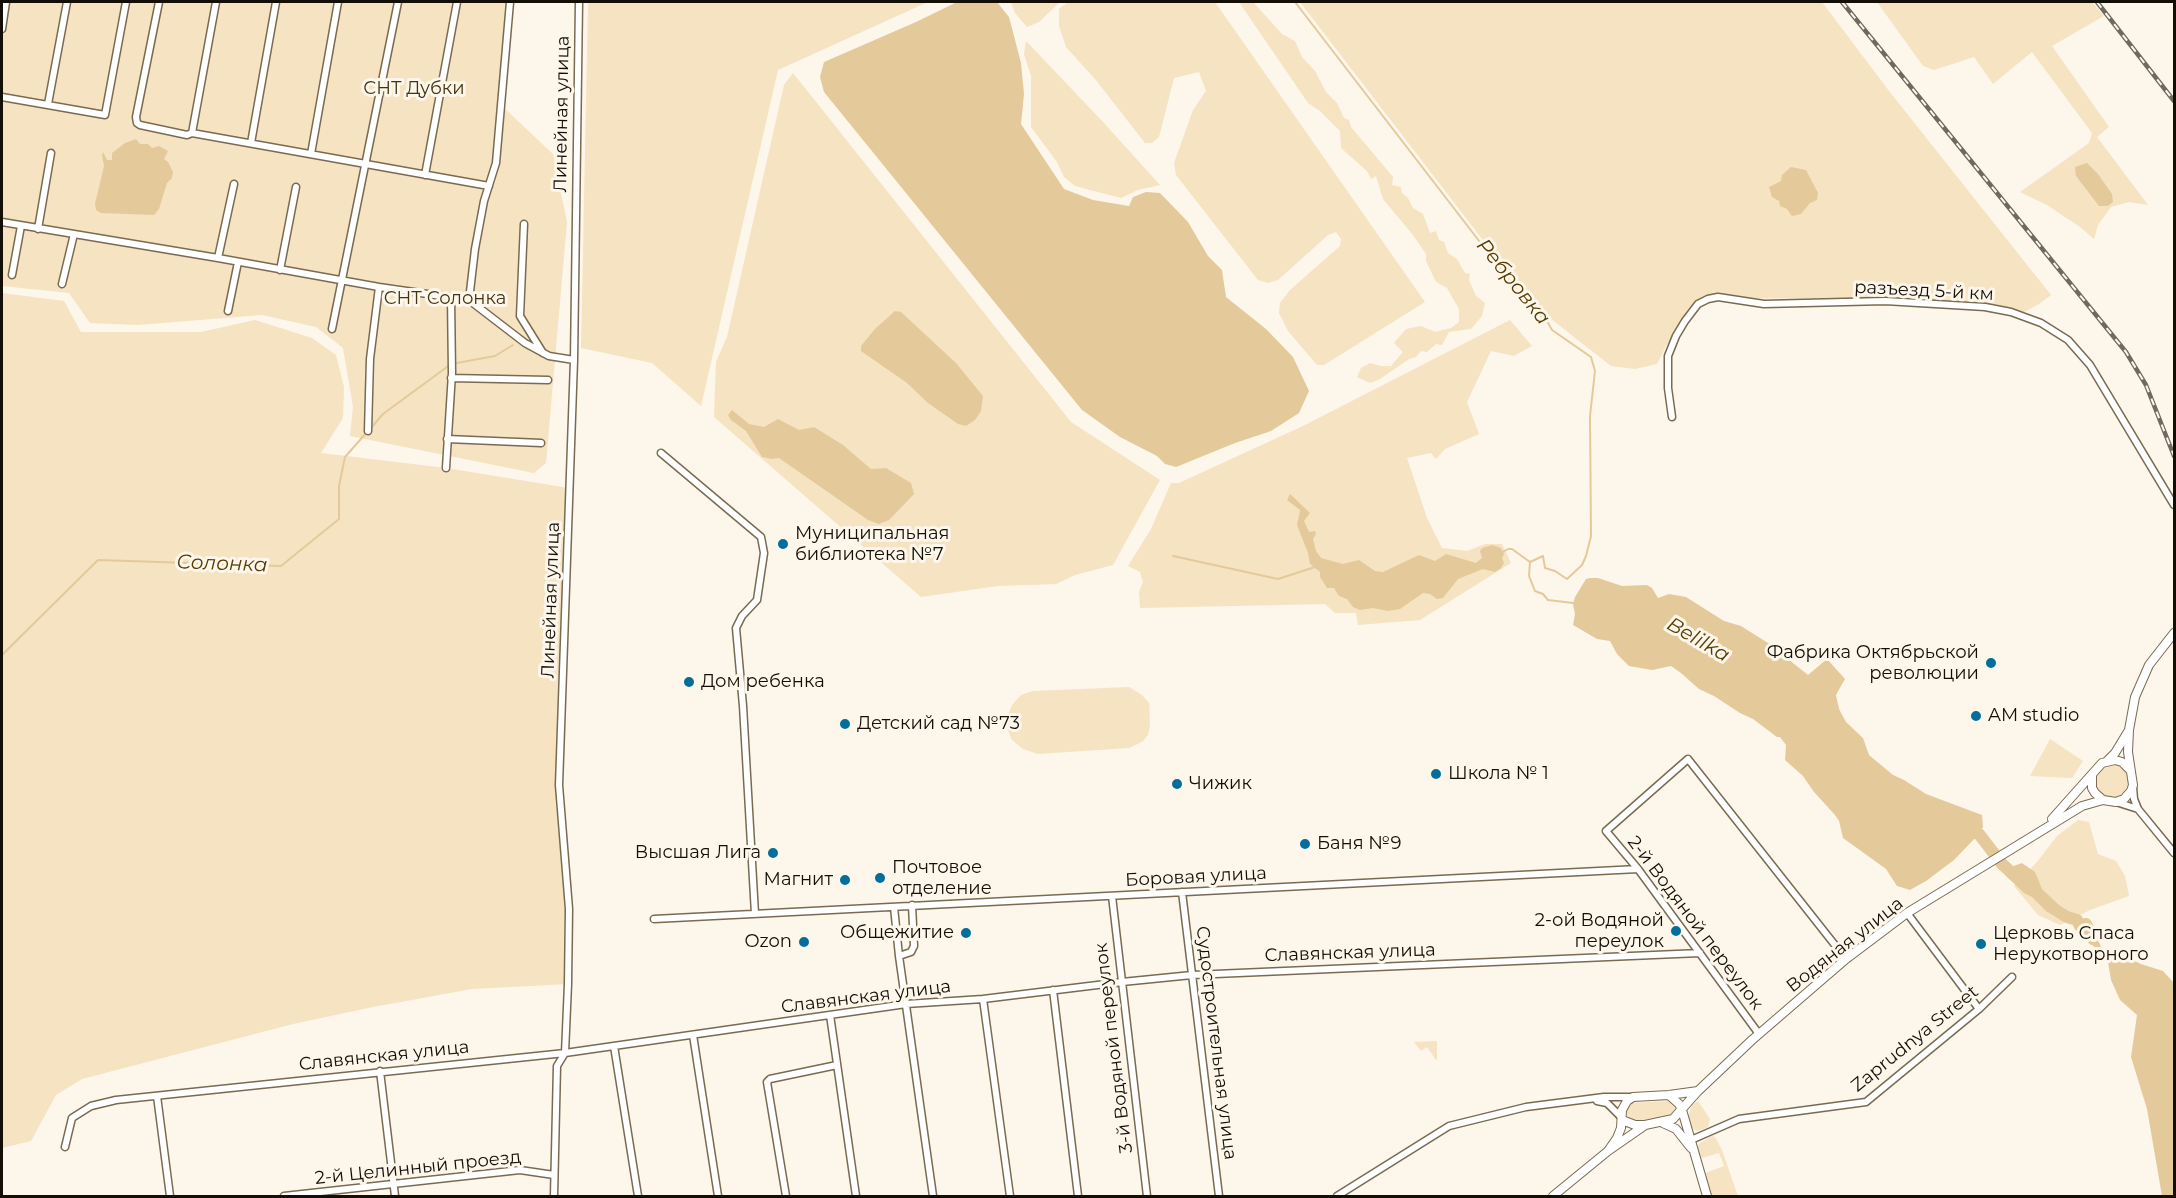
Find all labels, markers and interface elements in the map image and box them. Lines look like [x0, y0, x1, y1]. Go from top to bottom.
street label: Линейная улица [550, 36, 574, 192]
park label: СНТ Дубки [363, 78, 465, 100]
water label: Ребровка [1471, 234, 1555, 330]
street label: разъезд 5-й км [1854, 277, 1994, 305]
park label: СНТ Солонка [384, 288, 506, 310]
street label: Линейная улица [537, 521, 565, 679]
place label: Муниципальная библиотека №7 [795, 523, 949, 566]
marker: Муниципальная библиотека №7 [776, 537, 790, 551]
water label: Солонка [176, 550, 268, 578]
water label: Belilka [1662, 613, 1734, 667]
place label: Фабрика Октябрьской революции [1767, 642, 1979, 684]
marker: Фабрика Октябрьской революции [1984, 656, 1998, 670]
place label: Дом ребенка [701, 671, 825, 693]
marker: Дом ребенка [682, 675, 696, 689]
place label: AM studio [1988, 705, 2079, 727]
marker: AM studio [1969, 709, 1983, 723]
place label: Детский сад №73 [857, 713, 1020, 735]
marker: Детский сад №73 [838, 717, 852, 731]
place label: Школа № 1 [1448, 763, 1549, 785]
marker: Школа № 1 [1429, 767, 1443, 781]
place label: Чижик [1189, 773, 1252, 795]
marker: Чижик [1170, 777, 1184, 791]
street label: 2-й Водяной переулок [1623, 832, 1767, 1014]
place label: Баня №9 [1317, 833, 1402, 855]
marker: Баня №9 [1298, 837, 1312, 851]
place label: Высшая Лига [635, 842, 761, 864]
marker: Высшая Лига [766, 846, 780, 860]
place label: Почтовое отделение [892, 857, 992, 900]
street label: Боровая улица [1125, 863, 1267, 891]
place label: Магнит [764, 869, 833, 891]
marker: Почтовое отделение [873, 871, 887, 885]
marker: Магнит [838, 873, 852, 887]
street label: Водяная улица [1782, 893, 1908, 997]
place label: 2-ой Водяной переулок [1535, 910, 1664, 952]
place label: Общежитие [840, 922, 954, 944]
place label: Церковь Спаса Нерукотворного [1993, 923, 2149, 966]
marker: 2-ой Водяной переулок [1669, 924, 1683, 938]
street label: Судостроительная улица [1191, 925, 1241, 1161]
marker: Общежитие [959, 926, 973, 940]
place label: Ozon [744, 931, 792, 953]
marker: Ozon [797, 935, 811, 949]
marker: Церковь Спаса Нерукотворного [1974, 937, 1988, 951]
street label: Славянская улица [1264, 939, 1436, 967]
street label: 3-й Водяной переулок [1090, 942, 1138, 1154]
street label: Славянская улица [780, 976, 952, 1018]
street label: Zaprudnya Street [1847, 981, 1983, 1097]
street label: Славянская улица [298, 1036, 470, 1076]
street label: 2-й Целинный проезд [314, 1146, 522, 1190]

